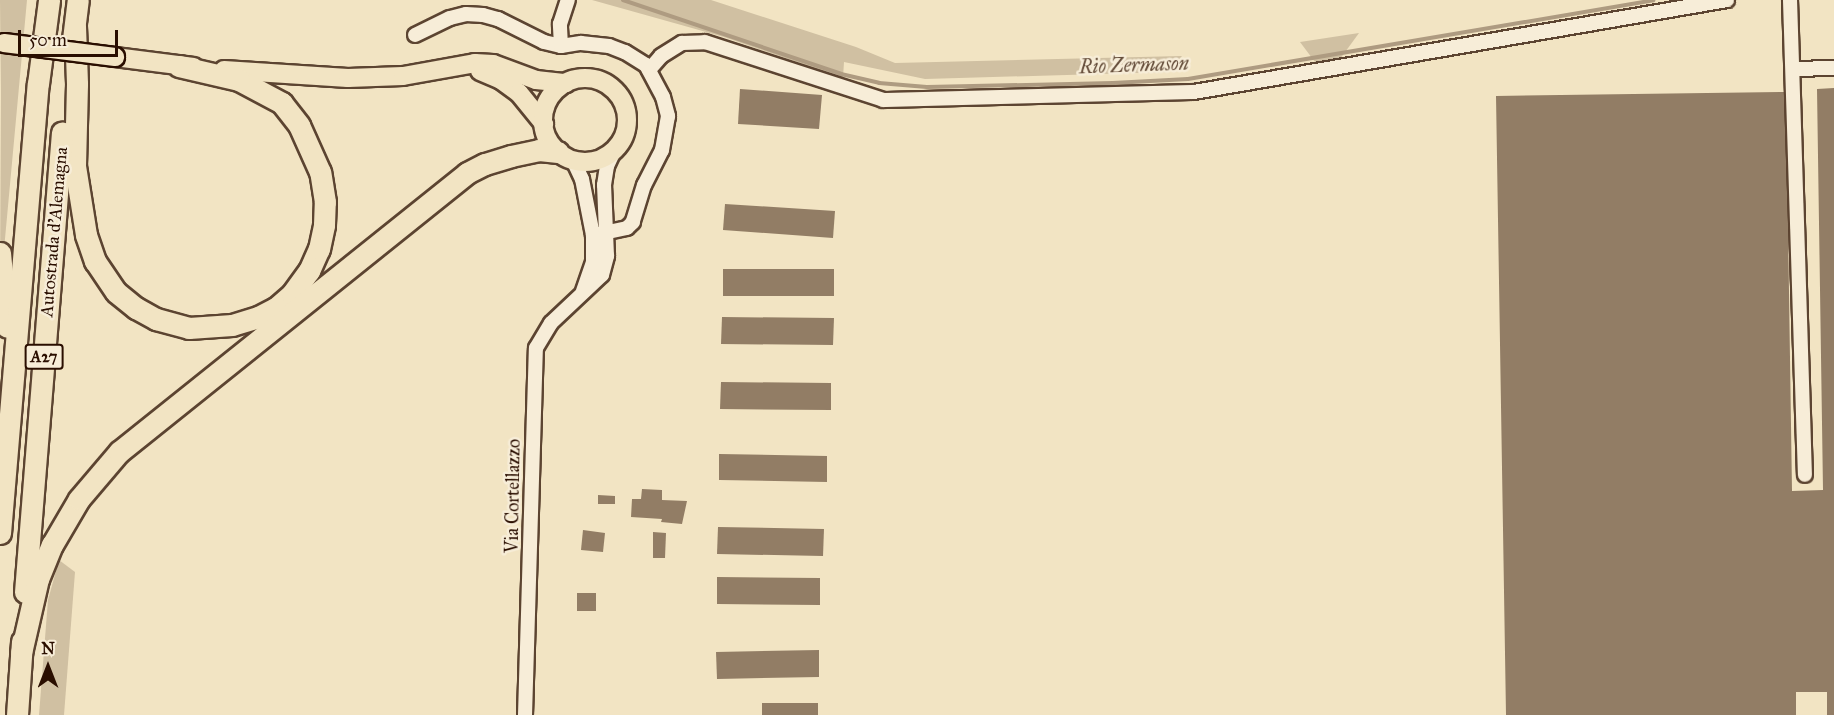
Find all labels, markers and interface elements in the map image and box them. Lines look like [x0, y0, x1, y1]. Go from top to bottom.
scale bar [21, 18, 122, 56]
text: 50 m [29, 29, 67, 51]
water label: Rio Zermason [1079, 51, 1189, 79]
street label: Autostrada d'Alemagna [36, 146, 72, 318]
road number: A27 [24, 344, 63, 370]
street label: Via Cortellazzo [501, 439, 525, 553]
north arrow [18, 637, 78, 697]
text: N [41, 639, 55, 658]

